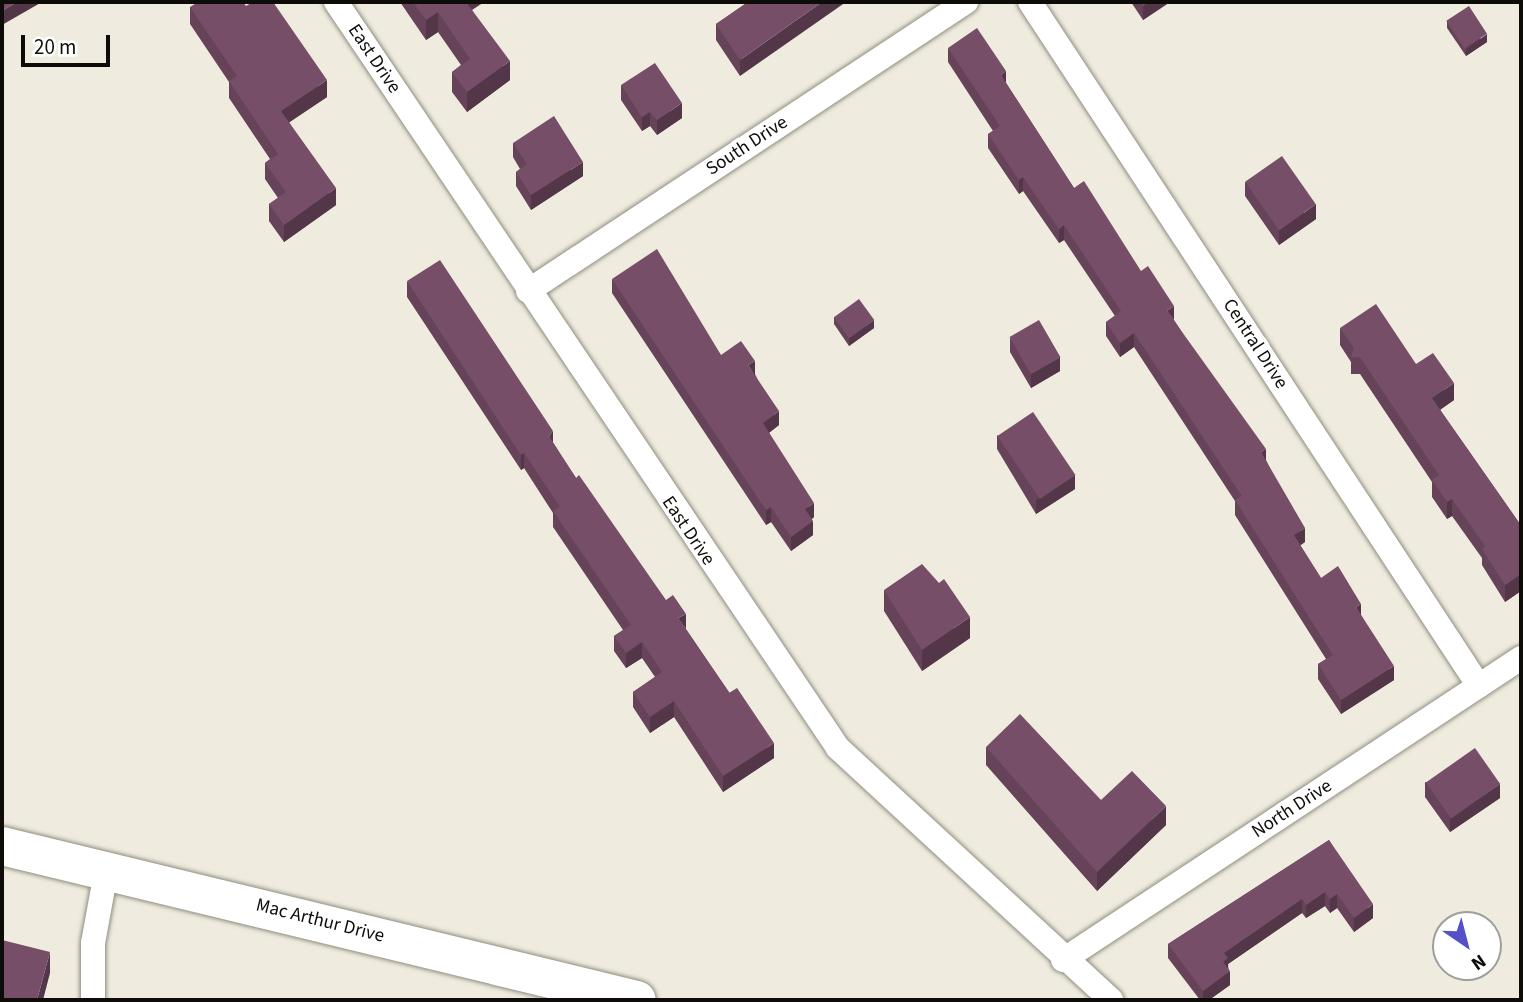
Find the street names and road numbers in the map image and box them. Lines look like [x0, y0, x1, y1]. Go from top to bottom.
street label: East Drive [343, 20, 405, 98]
street label: South Drive [702, 111, 792, 181]
street label: Central Drive [1217, 295, 1293, 393]
street label: East Drive [657, 492, 719, 570]
street label: North Drive [1248, 775, 1336, 843]
street label: Mac Arthur Drive [253, 894, 387, 948]

